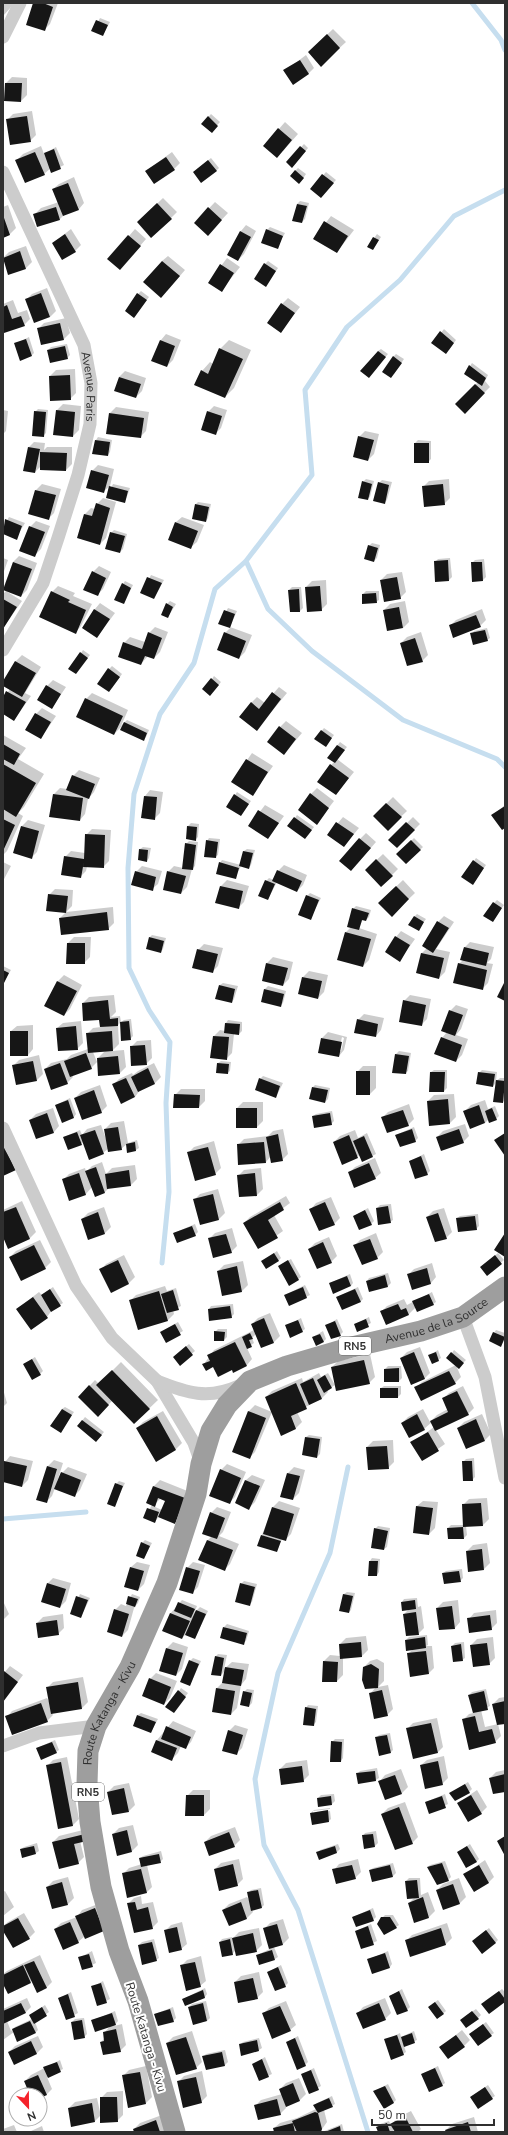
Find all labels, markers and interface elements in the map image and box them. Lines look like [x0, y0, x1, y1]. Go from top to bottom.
street label: Avenue Paris [77, 350, 99, 422]
street label: Avenue de la Source [383, 1294, 491, 1347]
road number: RN5 [339, 1337, 371, 1355]
street label: Route Katanga - Kivu [80, 1659, 140, 1765]
road number: RN5 [72, 1783, 104, 1801]
street label: Route Katanga - Kivu [122, 1980, 170, 2094]
north arrow [8, 2087, 48, 2127]
scale bar [372, 2101, 494, 2127]
text: N [25, 2107, 38, 2124]
text: 50 m [378, 2107, 406, 2123]

